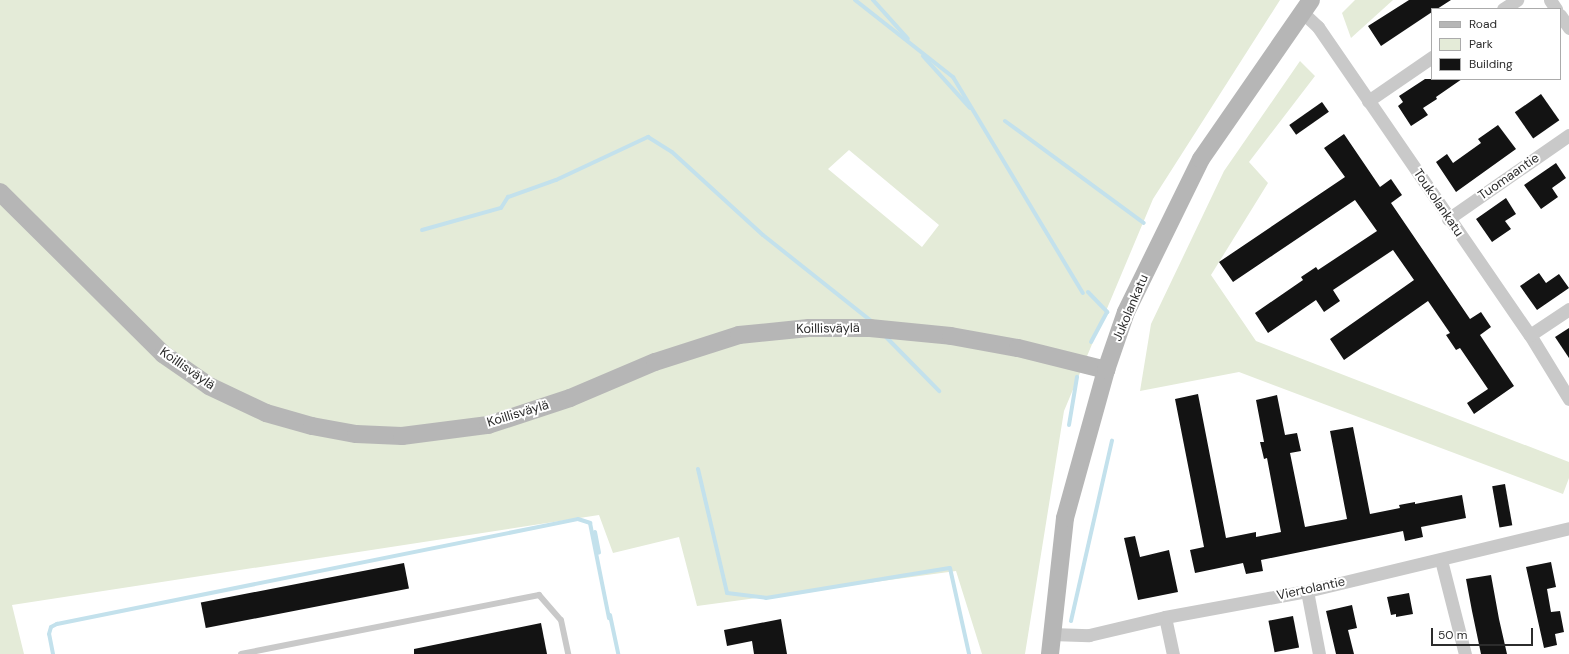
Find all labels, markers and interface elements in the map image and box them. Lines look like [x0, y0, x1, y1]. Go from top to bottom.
legend [1431, 8, 1561, 80]
text: Road [1469, 16, 1497, 32]
text: Park [1469, 36, 1493, 52]
text: Building [1469, 56, 1513, 72]
street label: Tuomaantie [1476, 150, 1542, 204]
street label: Toukolankatu [1410, 166, 1466, 240]
street label: Jukolankatu [1110, 272, 1152, 344]
street label: Koillisväylä [796, 321, 860, 337]
street label: Koillisväylä [156, 344, 218, 394]
street label: Koillisväylä [485, 397, 551, 431]
street label: Viertolantie [1275, 574, 1347, 604]
scale bar [1433, 620, 1535, 646]
text: 50 m [1438, 627, 1467, 643]

